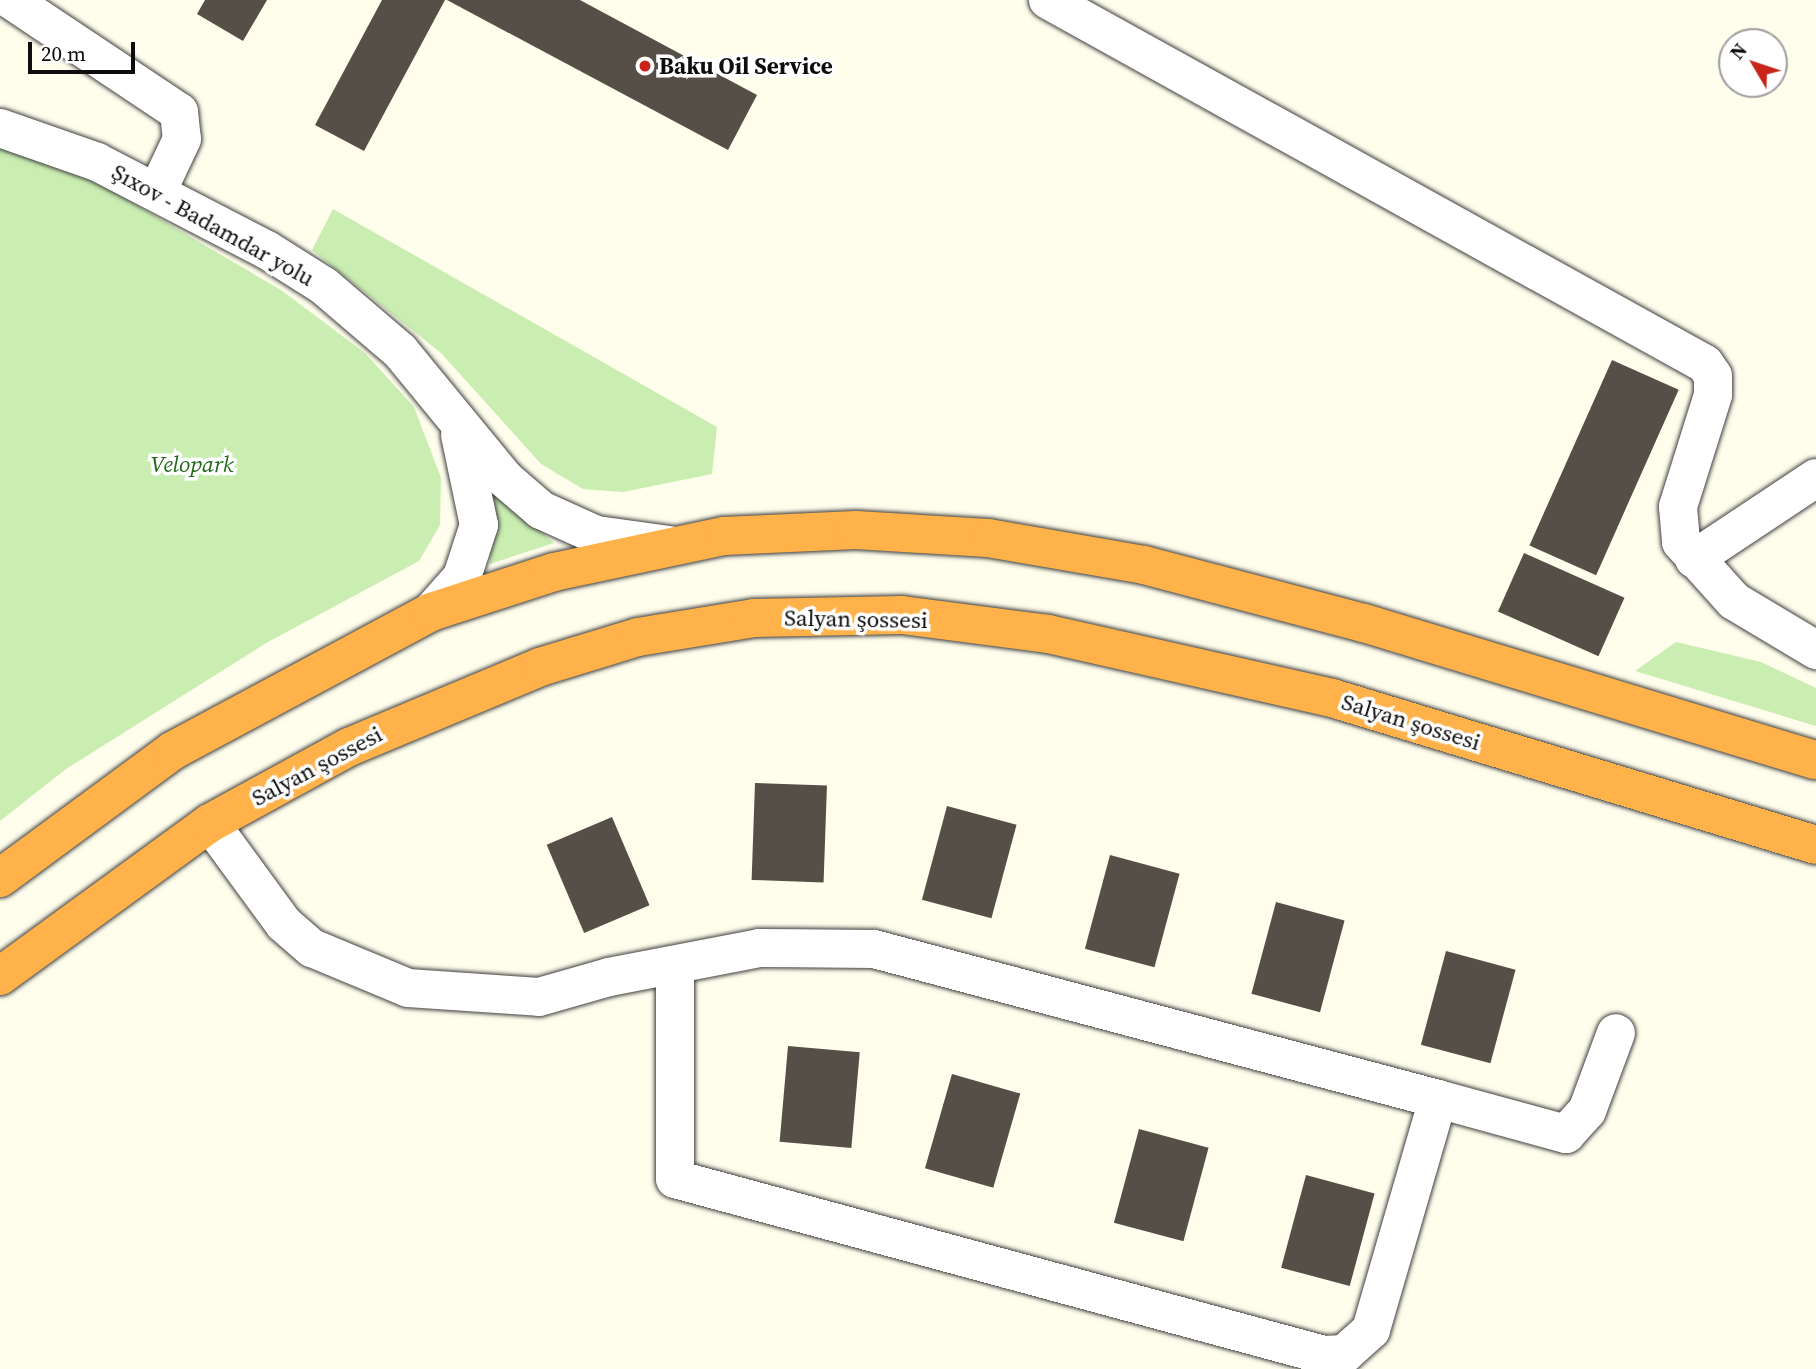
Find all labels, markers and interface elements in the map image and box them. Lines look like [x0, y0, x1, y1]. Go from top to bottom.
scale bar [32, 28, 138, 72]
north arrow [1718, 28, 1788, 98]
text: N [1724, 37, 1753, 65]
text: 20 m [41, 39, 86, 68]
place label: Baku Oil Service [659, 52, 833, 80]
marker: Baku Oil Service [637, 58, 653, 74]
street label: Şıxov - Badamdar yolu [107, 158, 319, 292]
park label: Velopark [150, 450, 234, 478]
street label: Salyan şossesi [784, 604, 928, 634]
street label: Salyan şossesi [1338, 688, 1484, 756]
street label: Salyan şossesi [247, 720, 387, 812]

